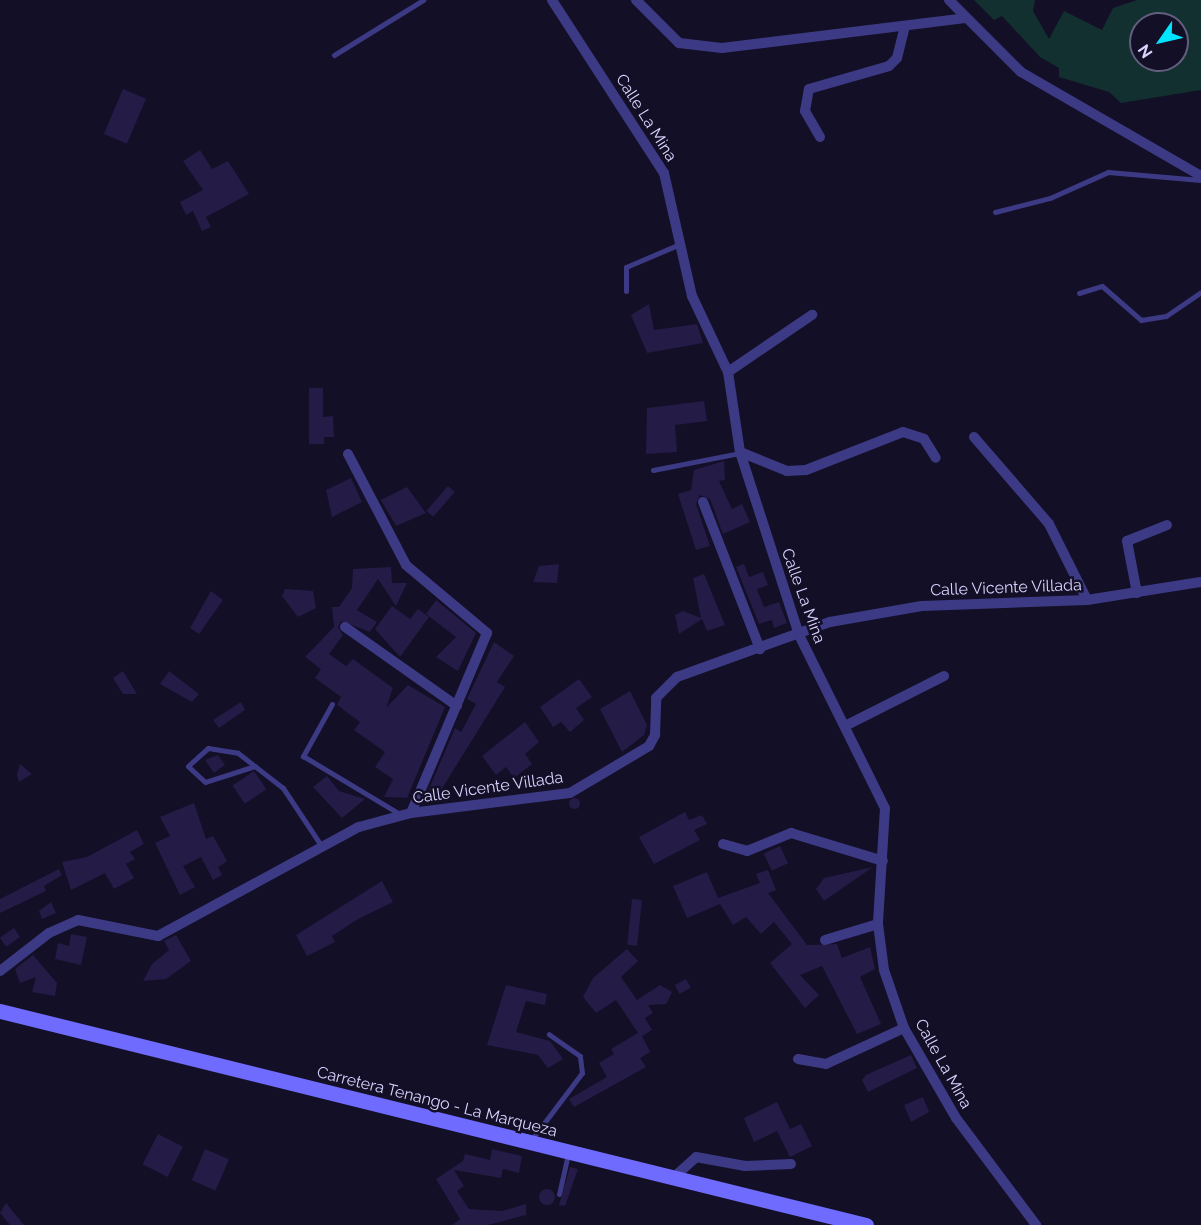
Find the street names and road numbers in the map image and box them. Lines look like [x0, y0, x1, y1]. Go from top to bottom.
street label: Calle La Mina [611, 71, 681, 165]
street label: Calle La Mina [777, 546, 829, 646]
street label: Calle Vicente Villada [929, 576, 1083, 600]
street label: Calle Vicente Villada [411, 768, 565, 808]
street label: Calle La Mina [910, 1016, 976, 1112]
street label: Carretera Tenango - La Marqueza [315, 1063, 559, 1141]

